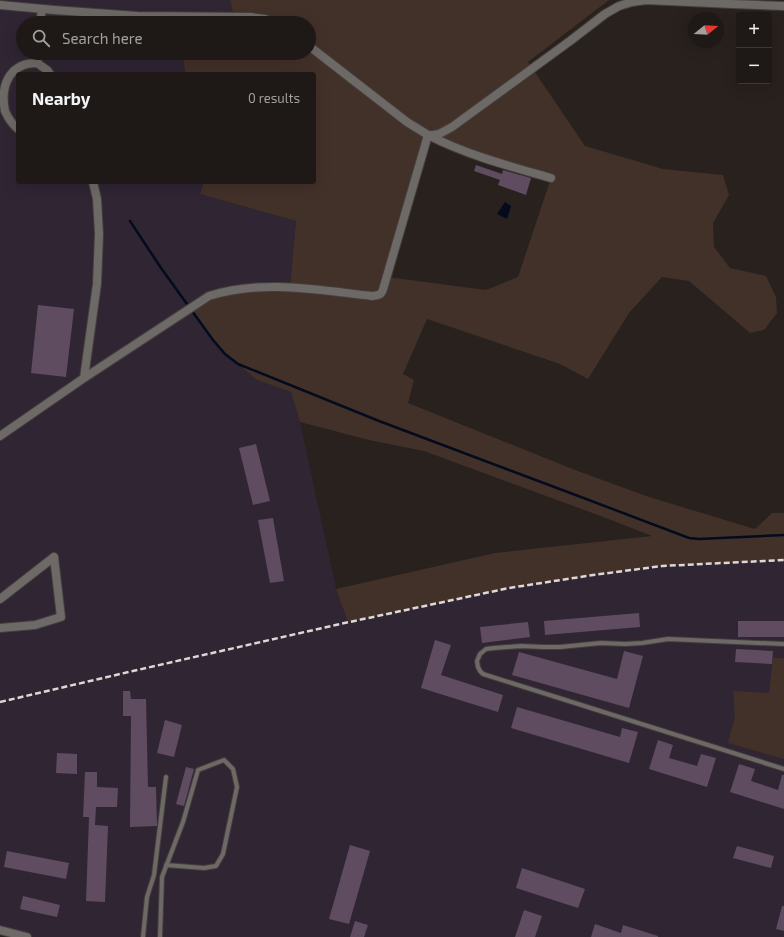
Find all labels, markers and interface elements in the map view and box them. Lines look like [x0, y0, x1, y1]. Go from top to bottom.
north arrow [688, 12, 724, 48]
map controls [736, 12, 772, 84]
button: + [736, 12, 772, 48]
search box [16, 16, 316, 60]
icon: search [30, 27, 52, 49]
text: Search here [62, 29, 143, 47]
button: − [736, 48, 772, 84]
text: Nearby [32, 88, 90, 108]
text: 0 results [248, 90, 300, 106]

